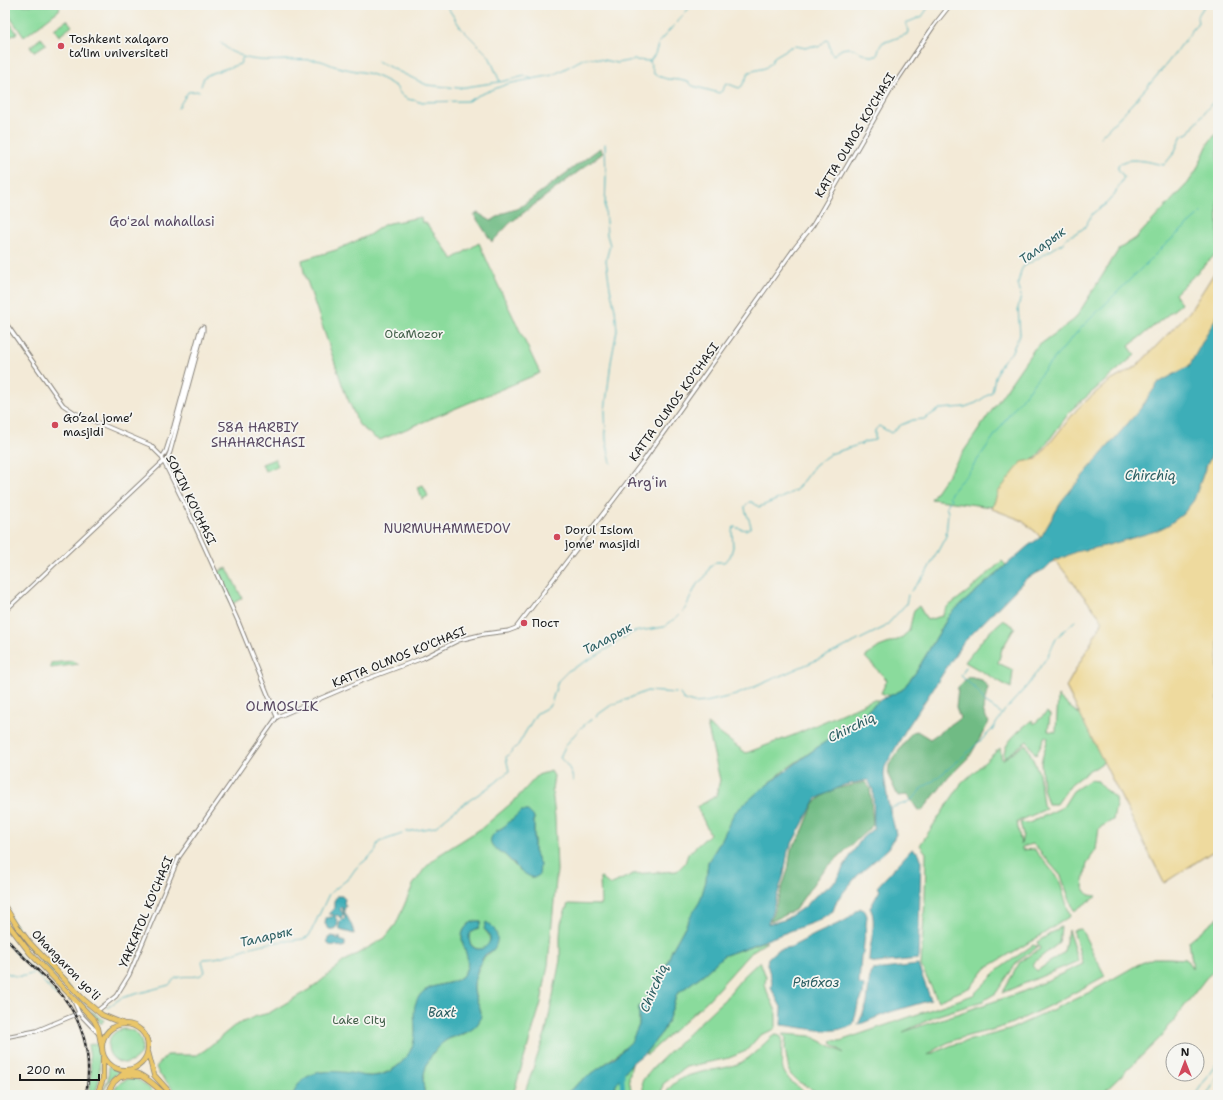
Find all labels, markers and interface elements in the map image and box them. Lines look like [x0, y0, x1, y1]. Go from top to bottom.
place label: Toshkent xalqaro ta’lim universiteti [69, 31, 169, 61]
marker: Toshkent xalqaro ta’lim universiteti [56, 41, 66, 51]
street label: KATTA OLMOS KO'CHASI [811, 69, 899, 200]
district label: Goʻzal mahallasi [109, 213, 215, 230]
water label: Таларык [1016, 222, 1070, 268]
park label: OtaMozor [384, 326, 444, 342]
street label: KATTA OLMOS KO'CHASI [625, 339, 723, 465]
place label: Go‘zal jome’ masjidi [63, 410, 132, 440]
district label: 58A HARBIY SHAHARCHASI [211, 419, 305, 451]
marker: Go‘zal jome’ masjidi [50, 420, 60, 430]
street label: SOKIN KO'CHASI [162, 452, 220, 548]
water label: Chirchiq [1125, 467, 1176, 484]
district label: Argʻin [627, 473, 667, 491]
district label: NURMUHAMMEDOV [384, 520, 511, 537]
place label: Dorul Islom jome' masjidi [564, 522, 640, 552]
marker: Dorul Islom jome' masjidi [552, 532, 562, 542]
place label: Пост [532, 615, 560, 631]
marker: Пост [519, 618, 529, 628]
water label: Таларык [580, 618, 636, 659]
street label: KATTA OLMOS KO'CHASI [330, 623, 469, 691]
district label: OLMOSLIK [246, 697, 318, 715]
water label: Chirchiq [825, 709, 878, 746]
street label: YAKKATOL KO'CHASI [115, 853, 177, 970]
water label: Таларык [238, 922, 295, 951]
street label: Ohangaron yoʻli [28, 926, 104, 1004]
water label: Chirchiq [636, 961, 671, 1015]
water label: Рыбхоз [793, 974, 839, 991]
water label: Baхt [428, 1004, 456, 1021]
park label: Lake City [332, 1012, 386, 1028]
north arrow [1165, 1042, 1205, 1082]
text: N [1181, 1045, 1190, 1060]
scale bar [20, 1056, 99, 1082]
text: 200 m [26, 1062, 65, 1078]

